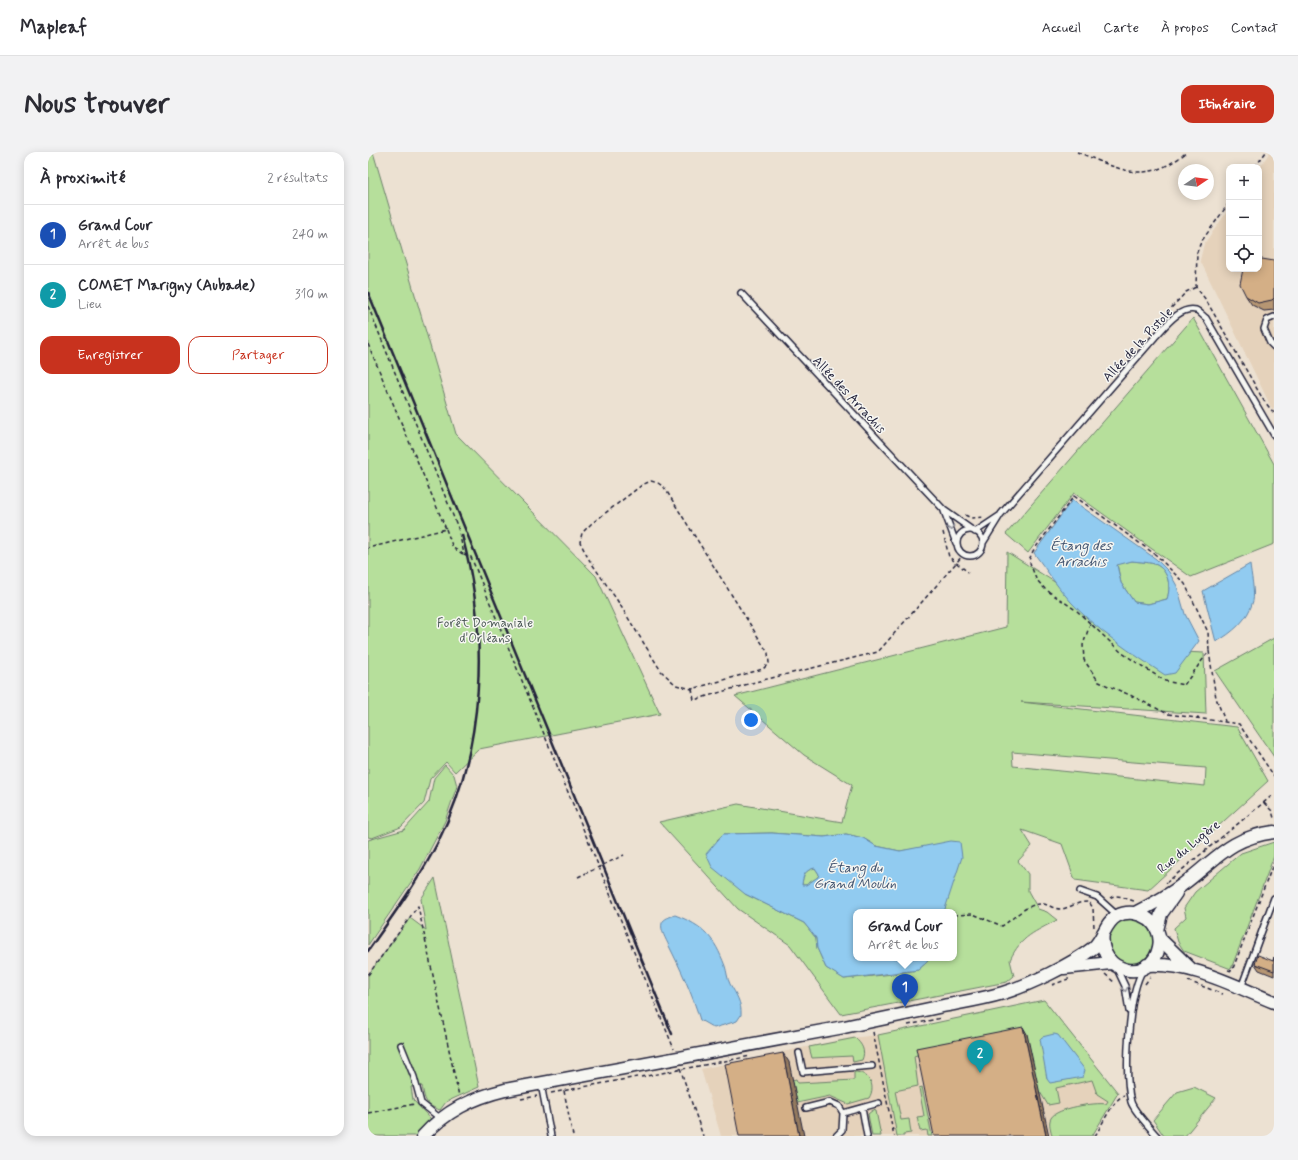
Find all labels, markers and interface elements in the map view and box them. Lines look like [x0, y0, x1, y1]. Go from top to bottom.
text: Mapleaf [20, 15, 87, 40]
text: Accueil [1042, 19, 1081, 37]
text: Carte [1103, 19, 1139, 37]
text: À propos [1161, 19, 1209, 37]
text: Contact [1231, 19, 1278, 37]
button: Itinéraire [1181, 85, 1274, 123]
text: Nous trouver [24, 86, 169, 123]
north arrow [1178, 164, 1214, 200]
map controls [1226, 164, 1262, 272]
button: + [1226, 164, 1262, 200]
text: À proximité [40, 167, 125, 189]
text: 2 résultats [267, 170, 328, 187]
button: − [1226, 200, 1262, 236]
text: Grand Cour [78, 216, 152, 236]
text: 1 [50, 226, 56, 243]
text: 240 m [292, 226, 328, 243]
text: Arrêt de bus [78, 236, 149, 253]
button: locate [1226, 236, 1262, 272]
text: COMET Marigny (Aubade) [78, 276, 255, 296]
text: 2 [50, 286, 56, 303]
text: 310 m [295, 286, 328, 303]
text: Lieu [78, 296, 102, 313]
street label: Allée de la Pistole [1099, 304, 1177, 386]
button: Enregistrer [40, 336, 180, 374]
button: Partager [188, 336, 328, 374]
street label: Allée des Arrachis [809, 353, 889, 438]
one-way arrow [946, 524, 955, 531]
water label: Étang des Arrachis [1050, 536, 1114, 571]
park label: Forêt Domaniale d'Orléans [437, 615, 533, 647]
your location [741, 710, 761, 730]
street label: Rue du Lugère [1154, 817, 1224, 878]
water label: Étang du Grand Moulin [814, 858, 896, 893]
popup [853, 909, 957, 961]
text: Grand Cour [868, 917, 942, 937]
text: Arrêt de bus [868, 937, 939, 954]
pin: 1 [892, 974, 918, 1007]
one-way arrow [1121, 986, 1129, 993]
pin: 2 [967, 1040, 993, 1073]

